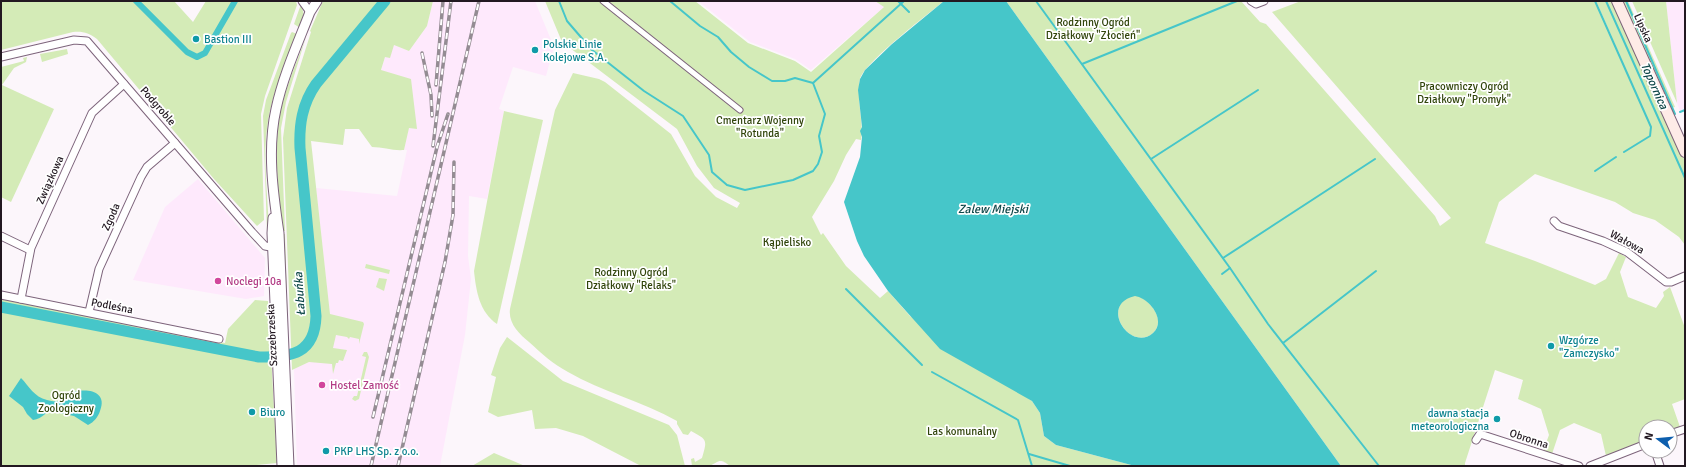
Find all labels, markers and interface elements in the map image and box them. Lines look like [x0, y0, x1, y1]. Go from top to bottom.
street label: Lipska [1631, 12, 1655, 45]
park label: Rodzinny Ogród Działkowy "Złocień" [1046, 16, 1140, 42]
place label: Bastion III [204, 33, 252, 46]
marker: Bastion III [191, 34, 201, 44]
place label: Polskie Linie Kolejowe S.A. [543, 38, 607, 64]
marker: Polskie Linie Kolejowe S.A. [530, 45, 540, 55]
water label: Topornica [1637, 60, 1671, 113]
park label: Pracowniczy Ogród Działkowy "Promyk" [1417, 80, 1511, 106]
street label: Podgroble [138, 84, 178, 128]
park label: Cmentarz Wojenny "Rotunda" [716, 114, 805, 140]
street label: Związkowa [34, 153, 67, 206]
street label: Zgoda [99, 201, 123, 233]
water label: Zalew Miejski [958, 202, 1030, 217]
street label: Wałowa [1608, 227, 1647, 257]
park label: Kąpielisko [763, 236, 812, 249]
park label: Rodzinny Ogród Działkowy "Relaks" [586, 266, 676, 292]
water label: Łabuńka [291, 271, 309, 316]
place label: Noclegi 10a [226, 275, 282, 288]
marker: Noclegi 10a [213, 276, 223, 286]
street label: Podleśna [90, 296, 135, 317]
street label: Szczebrzeska [264, 303, 280, 366]
place label: Wzgórze "Zamczysko" [1559, 334, 1619, 360]
marker: Wzgórze "Zamczysko" [1546, 341, 1556, 351]
place label: Hostel Zamość [330, 379, 399, 392]
marker: Hostel Zamość [317, 380, 327, 390]
park label: Ogród Zoologiczny [38, 389, 95, 415]
place label: Biuro [260, 406, 285, 419]
marker: Biuro [247, 407, 257, 417]
place label: dawna stacja meteorologiczna [1411, 407, 1489, 433]
marker: dawna stacja meteorologiczna [1492, 414, 1502, 424]
north arrow [1638, 419, 1678, 459]
park label: Las komunalny [927, 425, 998, 438]
street label: Obronna [1508, 427, 1551, 452]
text: N [1642, 431, 1656, 442]
place label: PKP LHS Sp. z o.o. [334, 445, 419, 458]
marker: PKP LHS Sp. z o.o. [321, 446, 331, 456]

